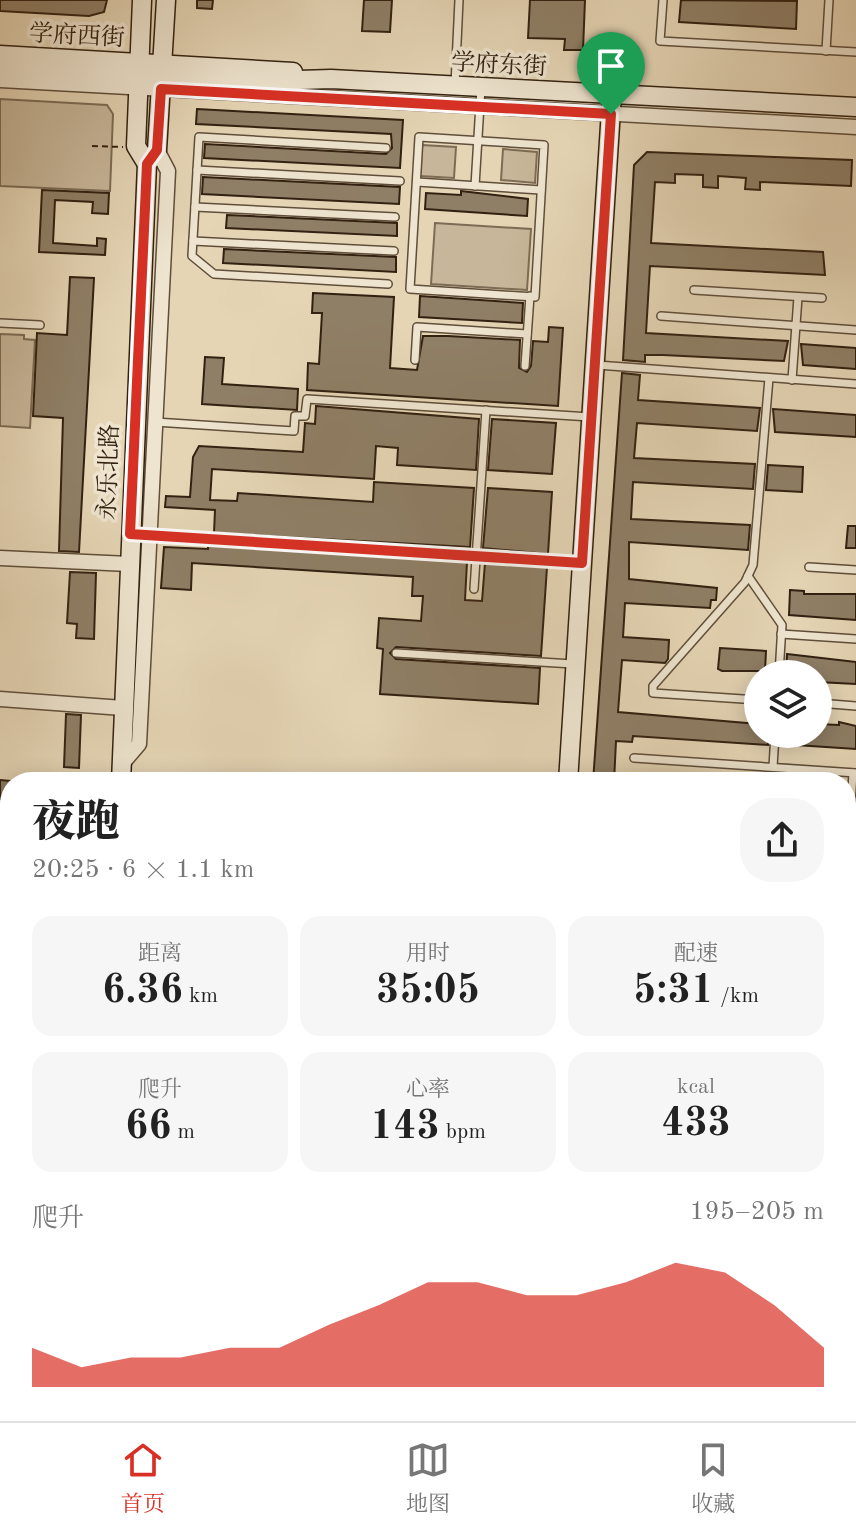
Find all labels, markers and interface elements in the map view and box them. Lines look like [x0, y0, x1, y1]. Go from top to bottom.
street label: 学府西街 [28, 20, 126, 51]
pin [577, 32, 645, 114]
icon: arrive [589, 44, 633, 88]
street label: 学府东街 [450, 49, 548, 80]
street label: 永乐北路 [93, 424, 124, 520]
map controls [744, 660, 832, 748]
button: layers [744, 660, 832, 748]
button: share [740, 798, 824, 882]
text: 夜跑 [32, 802, 120, 846]
text: 20:25 · 6 × 1.1 km [32, 857, 254, 883]
text: 距离 [138, 943, 182, 965]
text: 用时 [406, 943, 450, 965]
text: 配速 [674, 943, 718, 965]
text: 6.36 [102, 972, 183, 1012]
text: 35:05 [376, 972, 480, 1012]
text: 5:31 [633, 972, 714, 1012]
text: km [183, 985, 218, 1007]
text: /km [714, 985, 759, 1007]
text: kcal [677, 1076, 715, 1098]
text: 爬升 [138, 1079, 182, 1101]
text: 心率 [406, 1079, 450, 1101]
text: 433 [661, 1105, 731, 1145]
text: 66 [125, 1108, 171, 1148]
text: 143 [370, 1108, 440, 1148]
text: m [171, 1121, 195, 1143]
text: bpm [440, 1121, 486, 1143]
text: 195–205 m [689, 1199, 824, 1225]
text: 爬升 [32, 1206, 84, 1232]
tab: 首页 [121, 1438, 165, 1519]
tab: 地图 [406, 1438, 450, 1519]
tab: 收藏 [691, 1438, 735, 1519]

